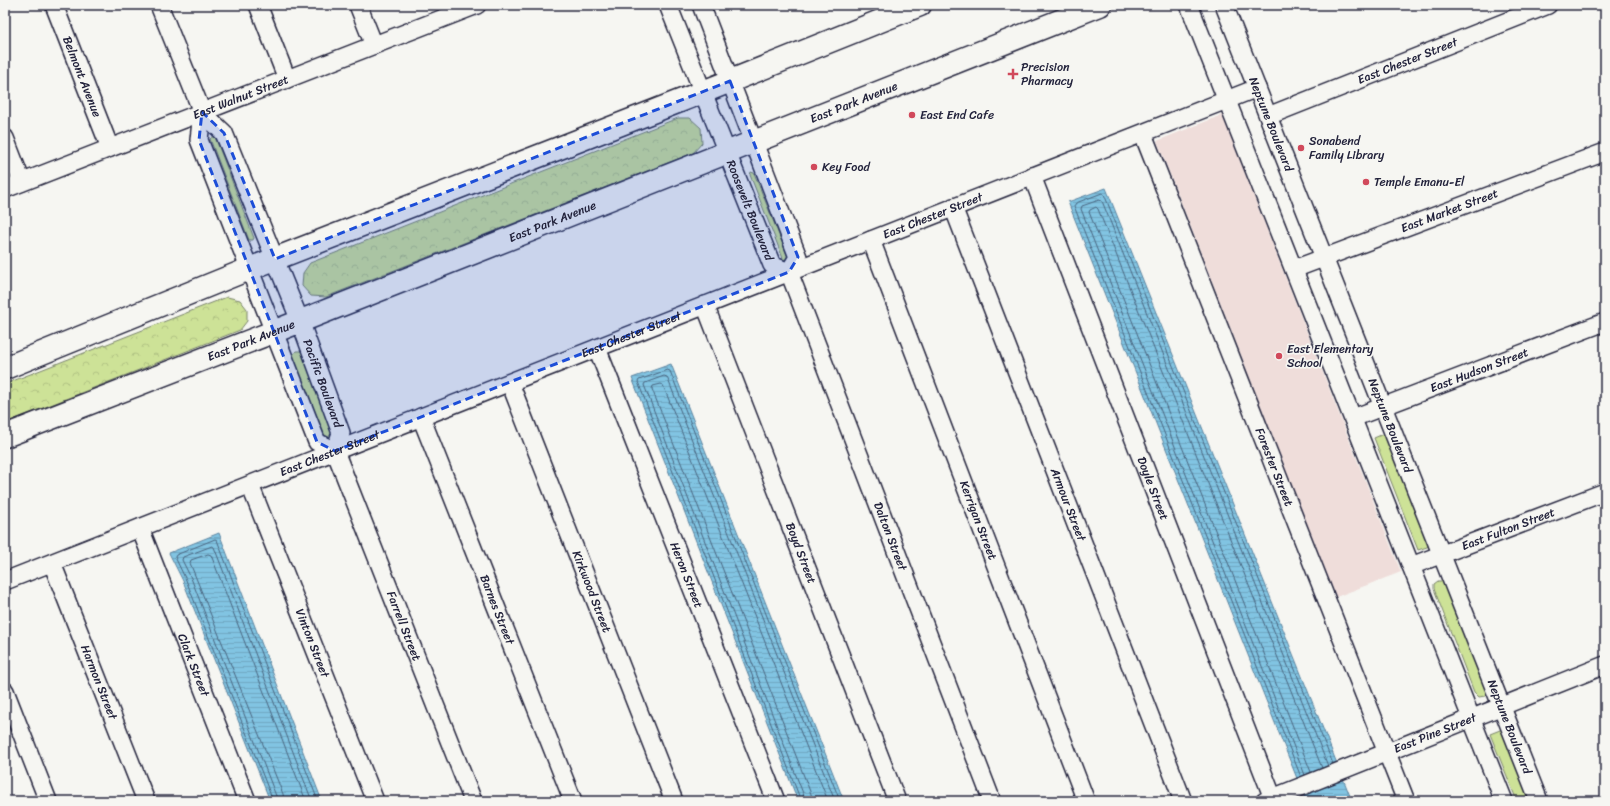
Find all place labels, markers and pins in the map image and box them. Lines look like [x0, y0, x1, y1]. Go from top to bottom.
place label: Precision Pharmacy [1021, 56, 1074, 92]
marker: Precision Pharmacy [1008, 69, 1018, 79]
place label: East End Cafe [920, 104, 994, 126]
marker: East End Cafe [907, 110, 917, 120]
place label: Sonabend Family Library [1309, 130, 1385, 166]
marker: Sonabend Family Library [1296, 143, 1306, 153]
place label: Key Food [822, 156, 870, 178]
marker: Key Food [809, 162, 819, 172]
place label: Temple Emanu-El [1374, 171, 1465, 193]
marker: Temple Emanu-El [1361, 177, 1371, 187]
place label: East Elementary School [1287, 338, 1374, 374]
marker: East Elementary School [1274, 351, 1284, 361]

